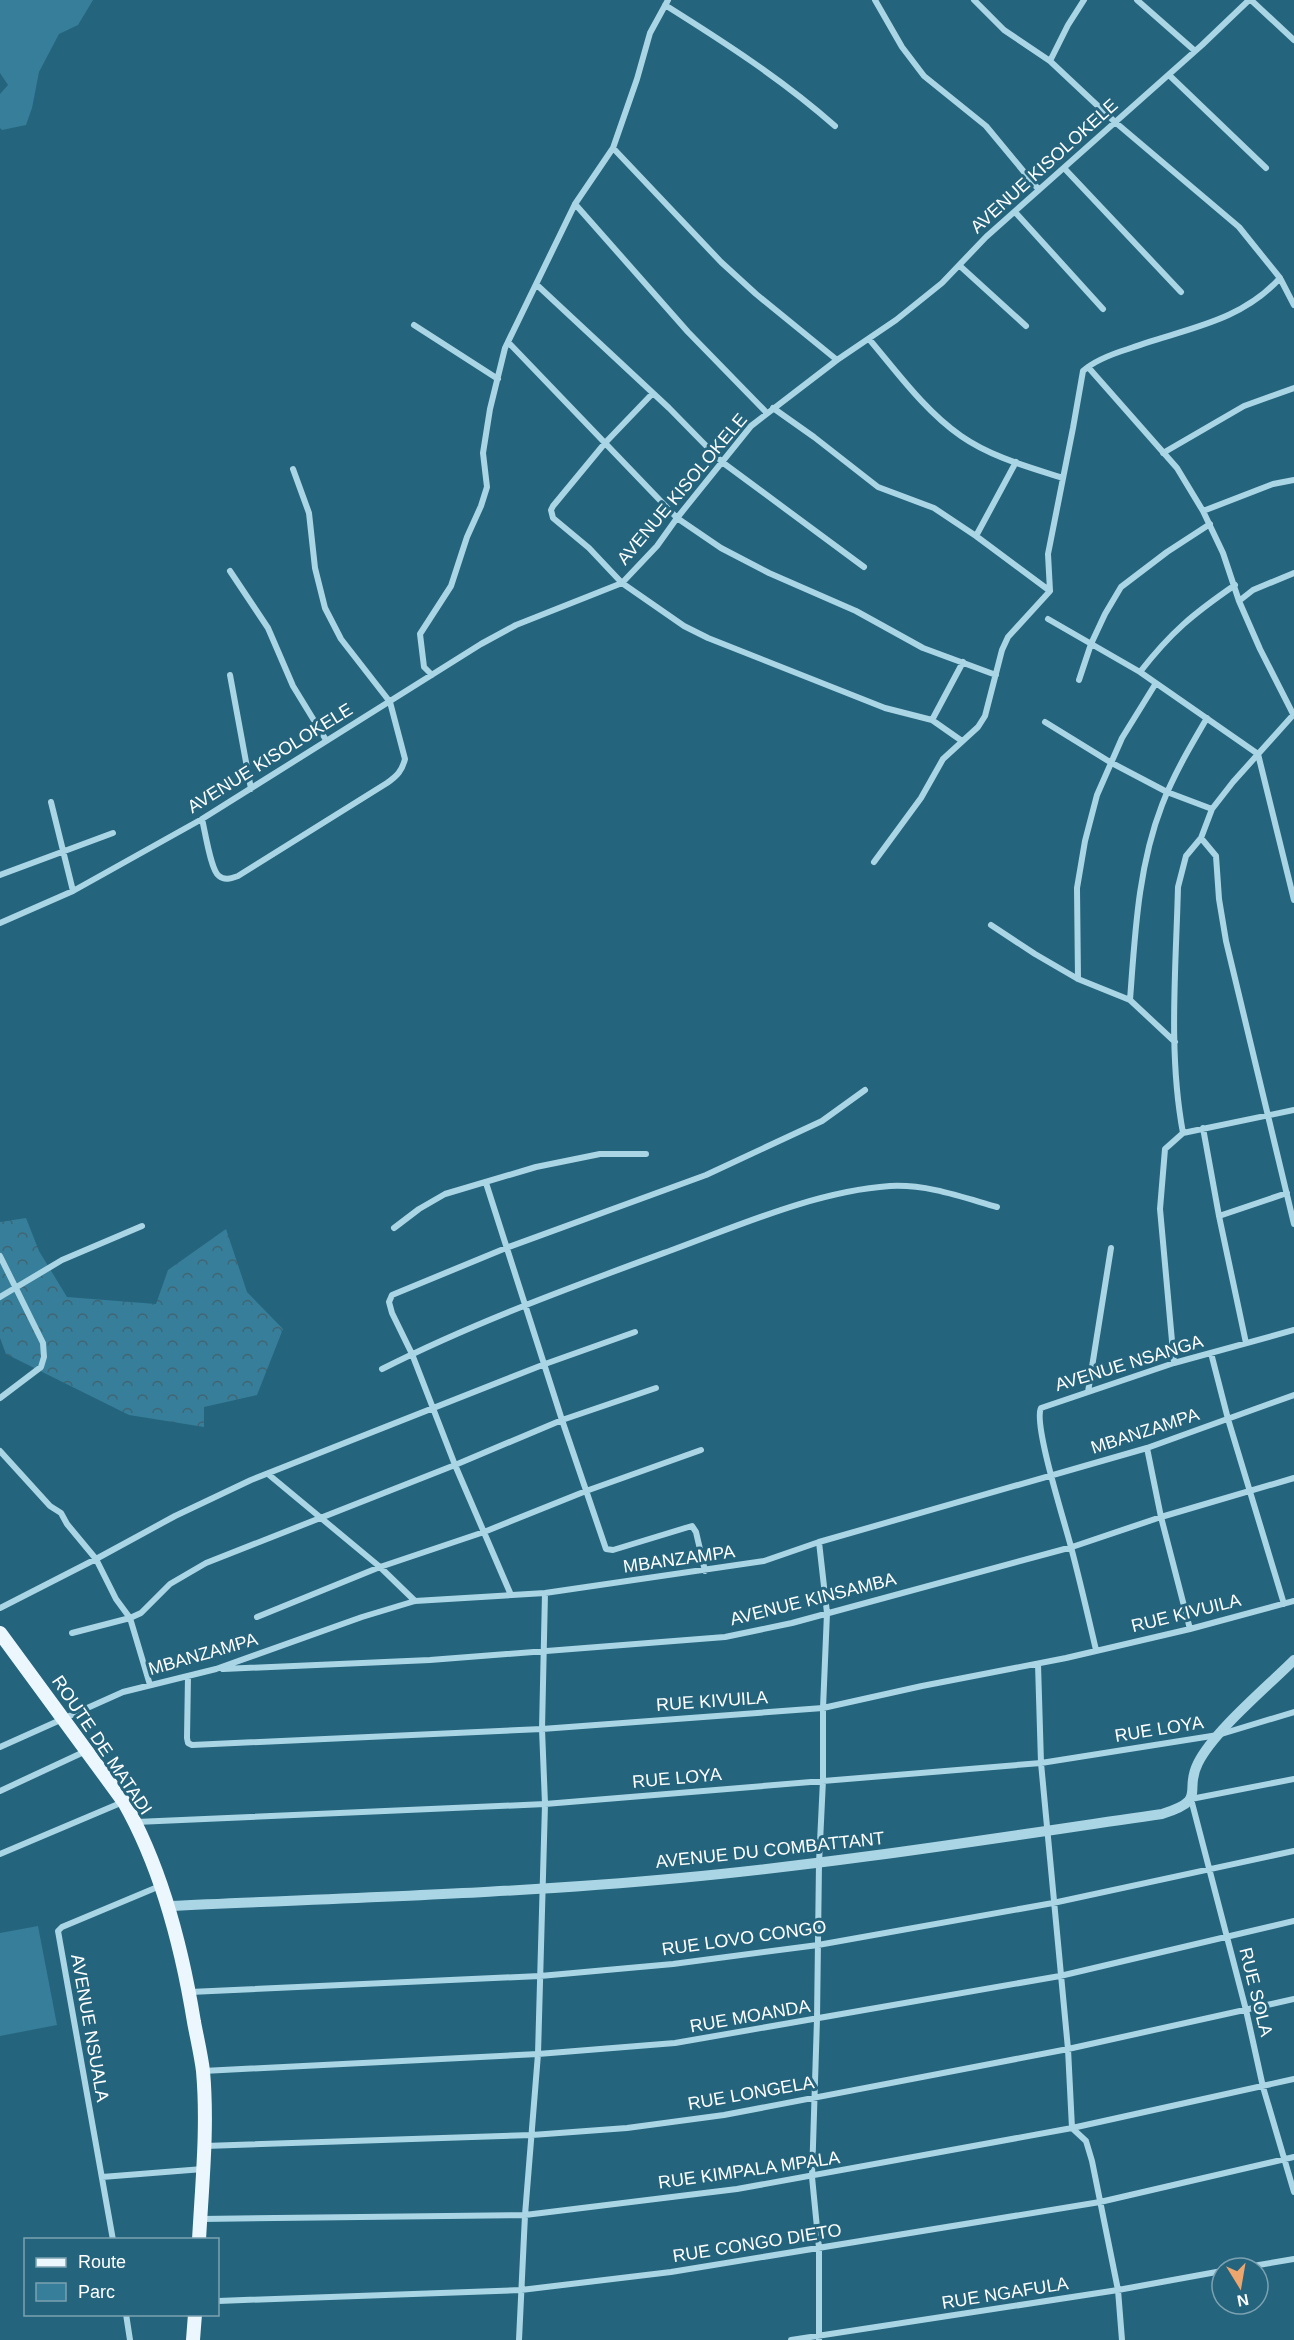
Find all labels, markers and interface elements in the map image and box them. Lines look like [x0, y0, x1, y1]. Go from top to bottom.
street label: AVENUE KISOLOKELE [966, 95, 1122, 237]
street label: AVENUE KISOLOKELE [613, 410, 751, 568]
street label: AVENUE KISOLOKELE [184, 699, 356, 817]
street label: AVENUE NSANGA [1053, 1331, 1205, 1395]
street label: MBANZAMPA [1088, 1404, 1202, 1458]
street label: MBANZAMPA [622, 1541, 736, 1577]
street label: AVENUE KINSAMBA [728, 1569, 898, 1629]
street label: RUE KIVUILA [1129, 1590, 1243, 1636]
street label: MBANZAMPA [146, 1629, 260, 1679]
street label: ROUTE DE MATADI [48, 1672, 156, 1818]
street label: RUE KIVUILA [655, 1687, 769, 1715]
street label: RUE LOYA [1113, 1712, 1205, 1746]
street label: RUE LOYA [631, 1764, 723, 1792]
street label: AVENUE DU COMBATTANT [655, 1828, 885, 1872]
street label: RUE LOVO CONGO [660, 1917, 828, 1959]
street label: RUE SOLA [1235, 1945, 1277, 2039]
street label: AVENUE NSUALA [67, 1953, 113, 2103]
street label: RUE MOANDA [688, 1996, 812, 2036]
street label: RUE LONGELA [686, 2072, 816, 2114]
street label: RUE KIMPALA MPALA [657, 2147, 841, 2193]
street label: RUE CONGO DIETO [671, 2220, 843, 2266]
legend [24, 2238, 219, 2316]
text: Route [78, 2252, 126, 2272]
north arrow [1210, 2256, 1270, 2316]
street label: RUE NGAFULA [940, 2273, 1070, 2313]
text: Parc [78, 2282, 115, 2302]
text: N [1235, 2291, 1250, 2310]

